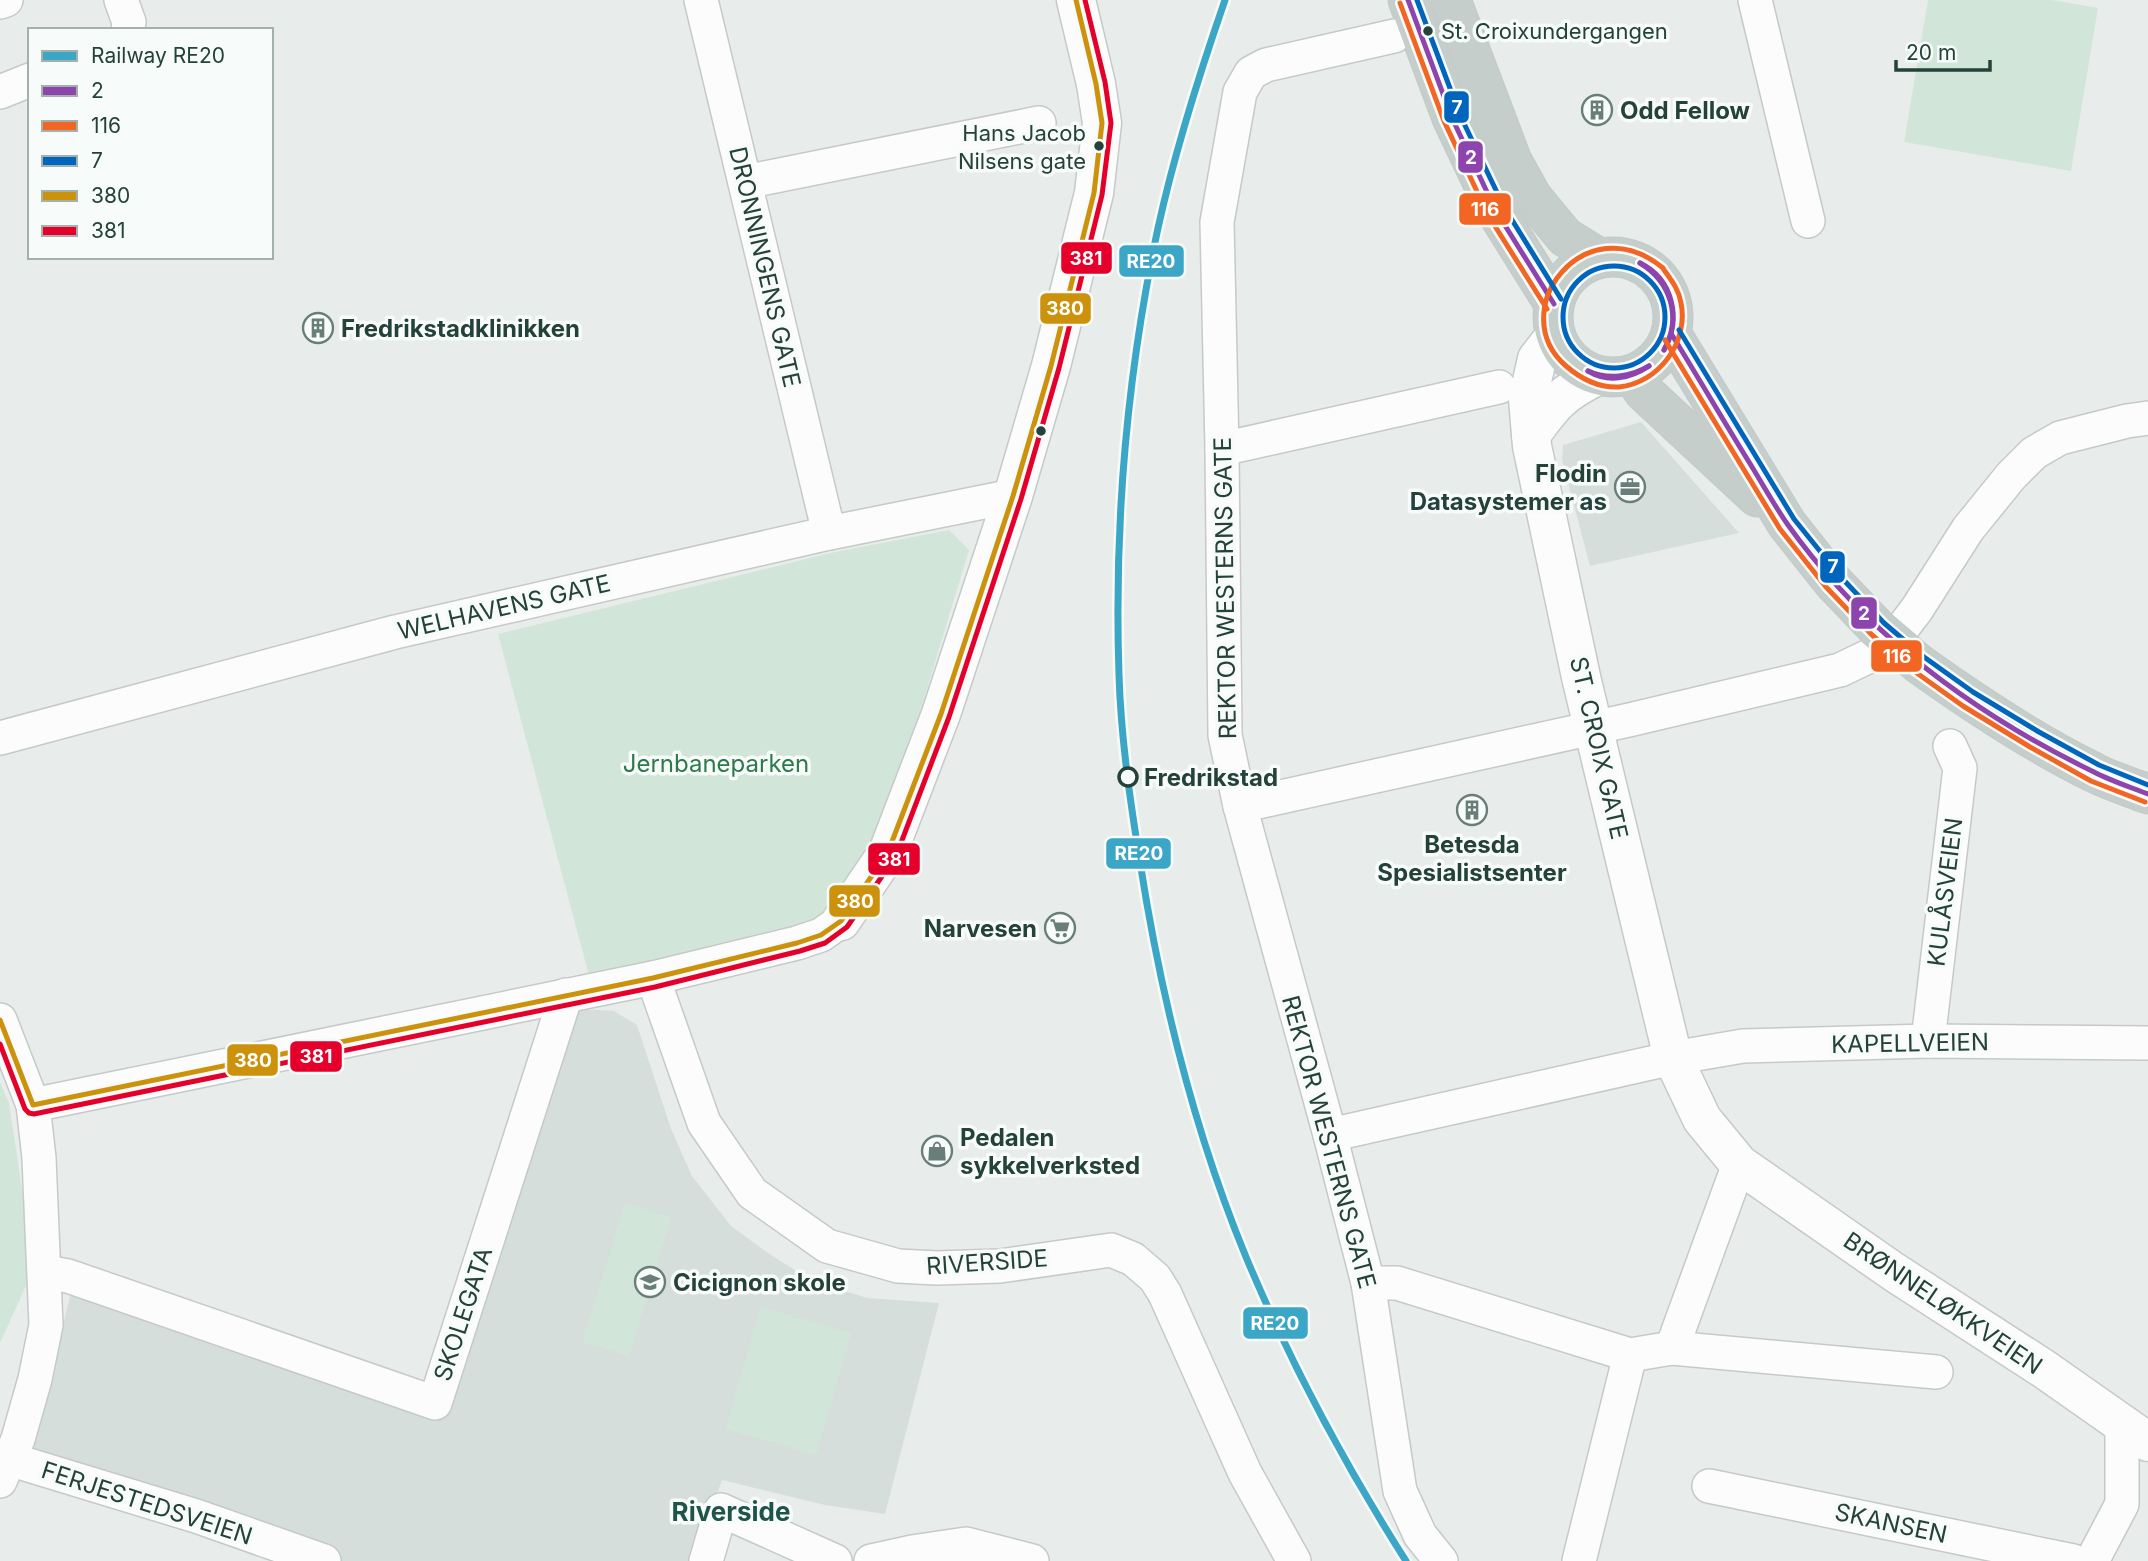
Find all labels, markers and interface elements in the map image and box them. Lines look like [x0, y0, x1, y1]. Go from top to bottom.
place label: St. Croixundergangen [1441, 18, 1668, 44]
marker: St. Croixundergangen [1421, 24, 1435, 38]
legend [28, 28, 273, 259]
scale bar [1896, 28, 1990, 72]
text: 20 m [1906, 40, 1956, 65]
text: Railway RE20 [91, 43, 225, 68]
text: 2 [91, 78, 104, 103]
line badge: 7 [1443, 90, 1470, 124]
building icon: Odd Fellow [1580, 93, 1614, 127]
text: 7 [1451, 96, 1463, 119]
place label: Odd Fellow [1620, 96, 1751, 125]
text: 116 [91, 113, 121, 138]
place label: Hans Jacob Nilsens gate [958, 120, 1086, 174]
marker: Hans Jacob Nilsens gate [1092, 139, 1106, 153]
line badge: 2 [1457, 140, 1484, 174]
street label: DRONNINGENS GATE [723, 144, 807, 390]
text: 2 [1465, 146, 1477, 169]
text: 7 [91, 148, 103, 173]
text: 380 [91, 183, 130, 208]
line badge: 116 [1458, 192, 1512, 226]
text: 116 [1471, 198, 1499, 221]
text: 381 [91, 218, 126, 243]
line badge: 381 [1060, 241, 1113, 275]
line badge: RE20 [1118, 244, 1185, 278]
text: 381 [1070, 247, 1102, 270]
text: RE20 [1127, 250, 1175, 273]
line badge: 380 [1039, 292, 1092, 325]
text: 380 [1046, 297, 1084, 320]
building icon: Fredrikstadklinikken [301, 311, 335, 345]
place label: Fredrikstadklinikken [341, 314, 580, 343]
unlabelled marker [1034, 424, 1048, 438]
street label: REKTOR WESTERNS GATE [1208, 437, 1242, 739]
place label: Flodin Datasystemer as [1410, 459, 1607, 516]
office icon: Flodin Datasystemer as [1613, 470, 1647, 504]
line badge: 7 [1819, 550, 1846, 584]
text: 7 [1827, 555, 1839, 578]
street label: WELHAVENS GATE [395, 568, 613, 646]
line badge: 2 [1850, 596, 1878, 630]
text: 2 [1858, 602, 1870, 625]
line badge: 116 [1870, 639, 1923, 673]
text: 116 [1883, 645, 1911, 668]
street label: ST. CROIX GATE [1564, 654, 1634, 842]
park label: Jernbaneparken [623, 749, 809, 778]
place label: Fredrikstad [1144, 763, 1278, 792]
marker: Fredrikstad [1118, 767, 1138, 787]
building icon: Betesda Spesialistsenter [1455, 793, 1489, 827]
street label: KULÅSVEIEN [1920, 816, 1968, 968]
place label: Betesda Spesialistsenter [1377, 830, 1567, 887]
line badge: RE20 [1105, 837, 1172, 870]
line badge: 381 [867, 842, 921, 876]
text: RE20 [1115, 842, 1163, 865]
text: 381 [878, 848, 910, 871]
line badge: 380 [828, 884, 881, 918]
text: 380 [836, 890, 874, 913]
supermarket icon: Narvesen [1043, 911, 1077, 945]
place label: Narvesen [924, 914, 1037, 943]
street label: REKTOR WESTERNS GATE [1276, 992, 1382, 1292]
street label: KAPELLVEIEN [1831, 1027, 1989, 1059]
line badge: 381 [289, 1040, 343, 1073]
line badge: 380 [226, 1043, 279, 1077]
text: 381 [300, 1045, 332, 1068]
text: 380 [234, 1049, 272, 1072]
place label: Pedalen sykkelverksted [960, 1123, 1140, 1180]
shop icon: Pedalen sykkelverksted [920, 1134, 954, 1168]
street label: BRØNNELØKKVEIEN [1838, 1226, 2048, 1380]
street label: SKOLEGATA [428, 1243, 498, 1385]
street label: RIVERSIDE [925, 1243, 1049, 1281]
school or university icon: Cicignon skole [633, 1265, 667, 1299]
place label: Cicignon skole [673, 1268, 846, 1297]
line badge: RE20 [1242, 1306, 1309, 1340]
text: RE20 [1251, 1312, 1299, 1335]
street label: FERJESTEDSVEIEN [38, 1455, 256, 1551]
district label: Riverside [672, 1496, 790, 1527]
street label: SKANSEN [1832, 1497, 1950, 1549]

